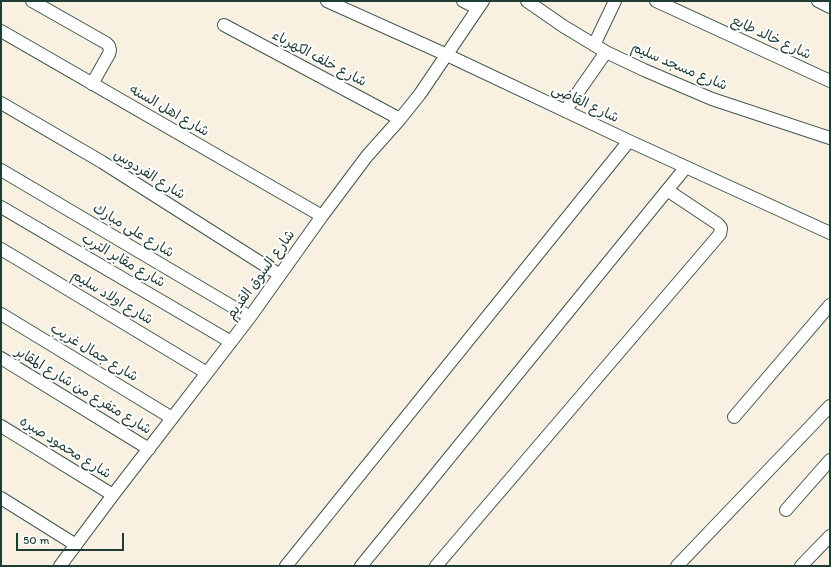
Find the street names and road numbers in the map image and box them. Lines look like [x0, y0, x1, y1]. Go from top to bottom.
street label: شارع خالد طايع [728, 12, 814, 64]
street label: شارع خلف الكهرباء [269, 27, 369, 91]
street label: شارع مسجد سليم [628, 39, 730, 95]
street label: شارع اهل السنه [126, 81, 212, 141]
street label: شارع القاضى [549, 81, 621, 127]
street label: شارع الفردوس [110, 146, 188, 204]
street label: شارع على مبارك [89, 200, 177, 262]
street label: شارع السوق القديم [223, 227, 299, 323]
street label: شارع مقابر الترب [78, 230, 168, 292]
street label: شارع اولاد سليم [68, 267, 156, 329]
street label: شارع جمال غريب [47, 320, 141, 386]
street label: شارع متفرع من شارع المقابر [12, 344, 154, 438]
street label: شارع محمود صبره [16, 413, 114, 483]

